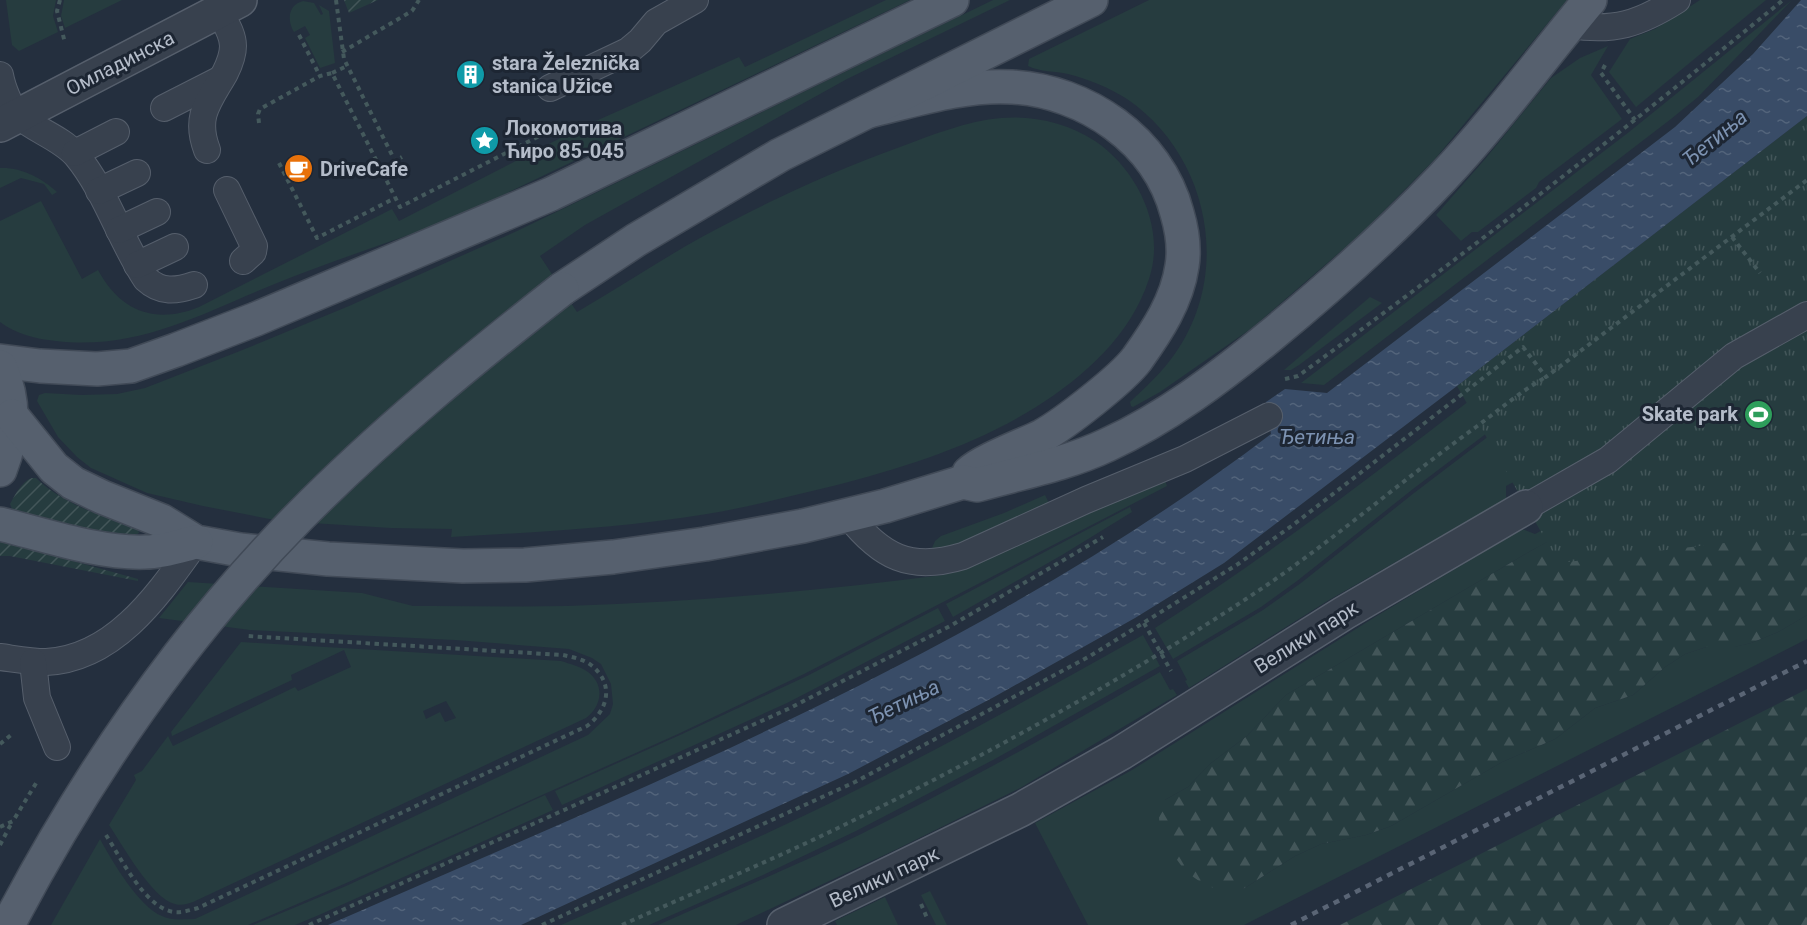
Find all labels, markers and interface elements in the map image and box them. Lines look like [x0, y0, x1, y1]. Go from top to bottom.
street label: Омладинска [62, 25, 178, 101]
place label: stara Železnička stanica Užice [492, 51, 640, 98]
building icon: stara Železnička stanica Užice [455, 58, 487, 90]
water label: Ђетиња [1678, 105, 1752, 171]
place label: Локомотива Ћиро 85-045 [505, 116, 624, 163]
place icon: Локомотива Ћиро 85-045 [468, 124, 500, 156]
cafe icon: DriveCafe [283, 153, 315, 185]
place label: DriveCafe [320, 157, 408, 181]
sports icon: Skate park [1743, 398, 1775, 430]
place label: Skate park [1642, 402, 1738, 426]
water label: Ђетиња [1279, 425, 1355, 449]
street label: Велики парк [1250, 595, 1363, 678]
water label: Ђетиња [865, 675, 943, 729]
street label: Велики парк [825, 841, 943, 913]

